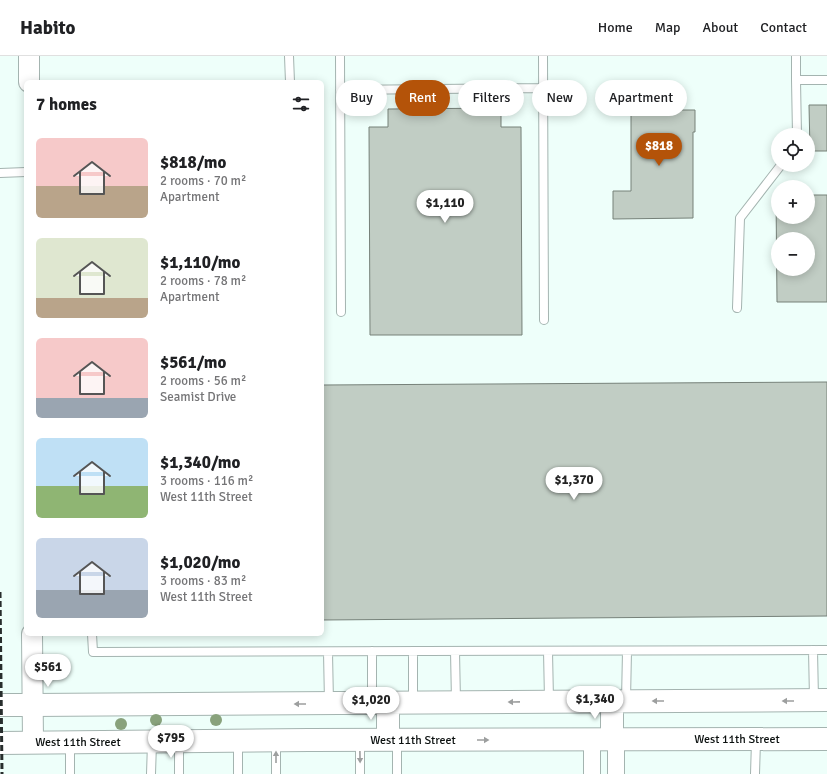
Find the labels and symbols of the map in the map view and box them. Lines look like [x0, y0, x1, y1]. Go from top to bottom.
pin: $818 [635, 133, 683, 167]
pin: $1,110 [412, 190, 478, 224]
pin: $1,370 [541, 467, 607, 501]
pin: $561 [24, 654, 72, 688]
pin: $1,340 [562, 686, 628, 720]
pin: $1,020 [338, 687, 404, 721]
one-way arrow [782, 697, 794, 704]
one-way arrow [651, 698, 664, 704]
one-way arrow [507, 699, 520, 705]
one-way arrow [293, 701, 306, 707]
pin: $795 [147, 725, 195, 759]
street label: West 11th Street [694, 732, 780, 747]
street label: West 11th Street [370, 733, 456, 748]
street label: West 11th Street [35, 735, 121, 750]
one-way arrow [477, 737, 490, 743]
one-way arrow [273, 750, 279, 763]
one-way arrow [357, 751, 363, 764]

